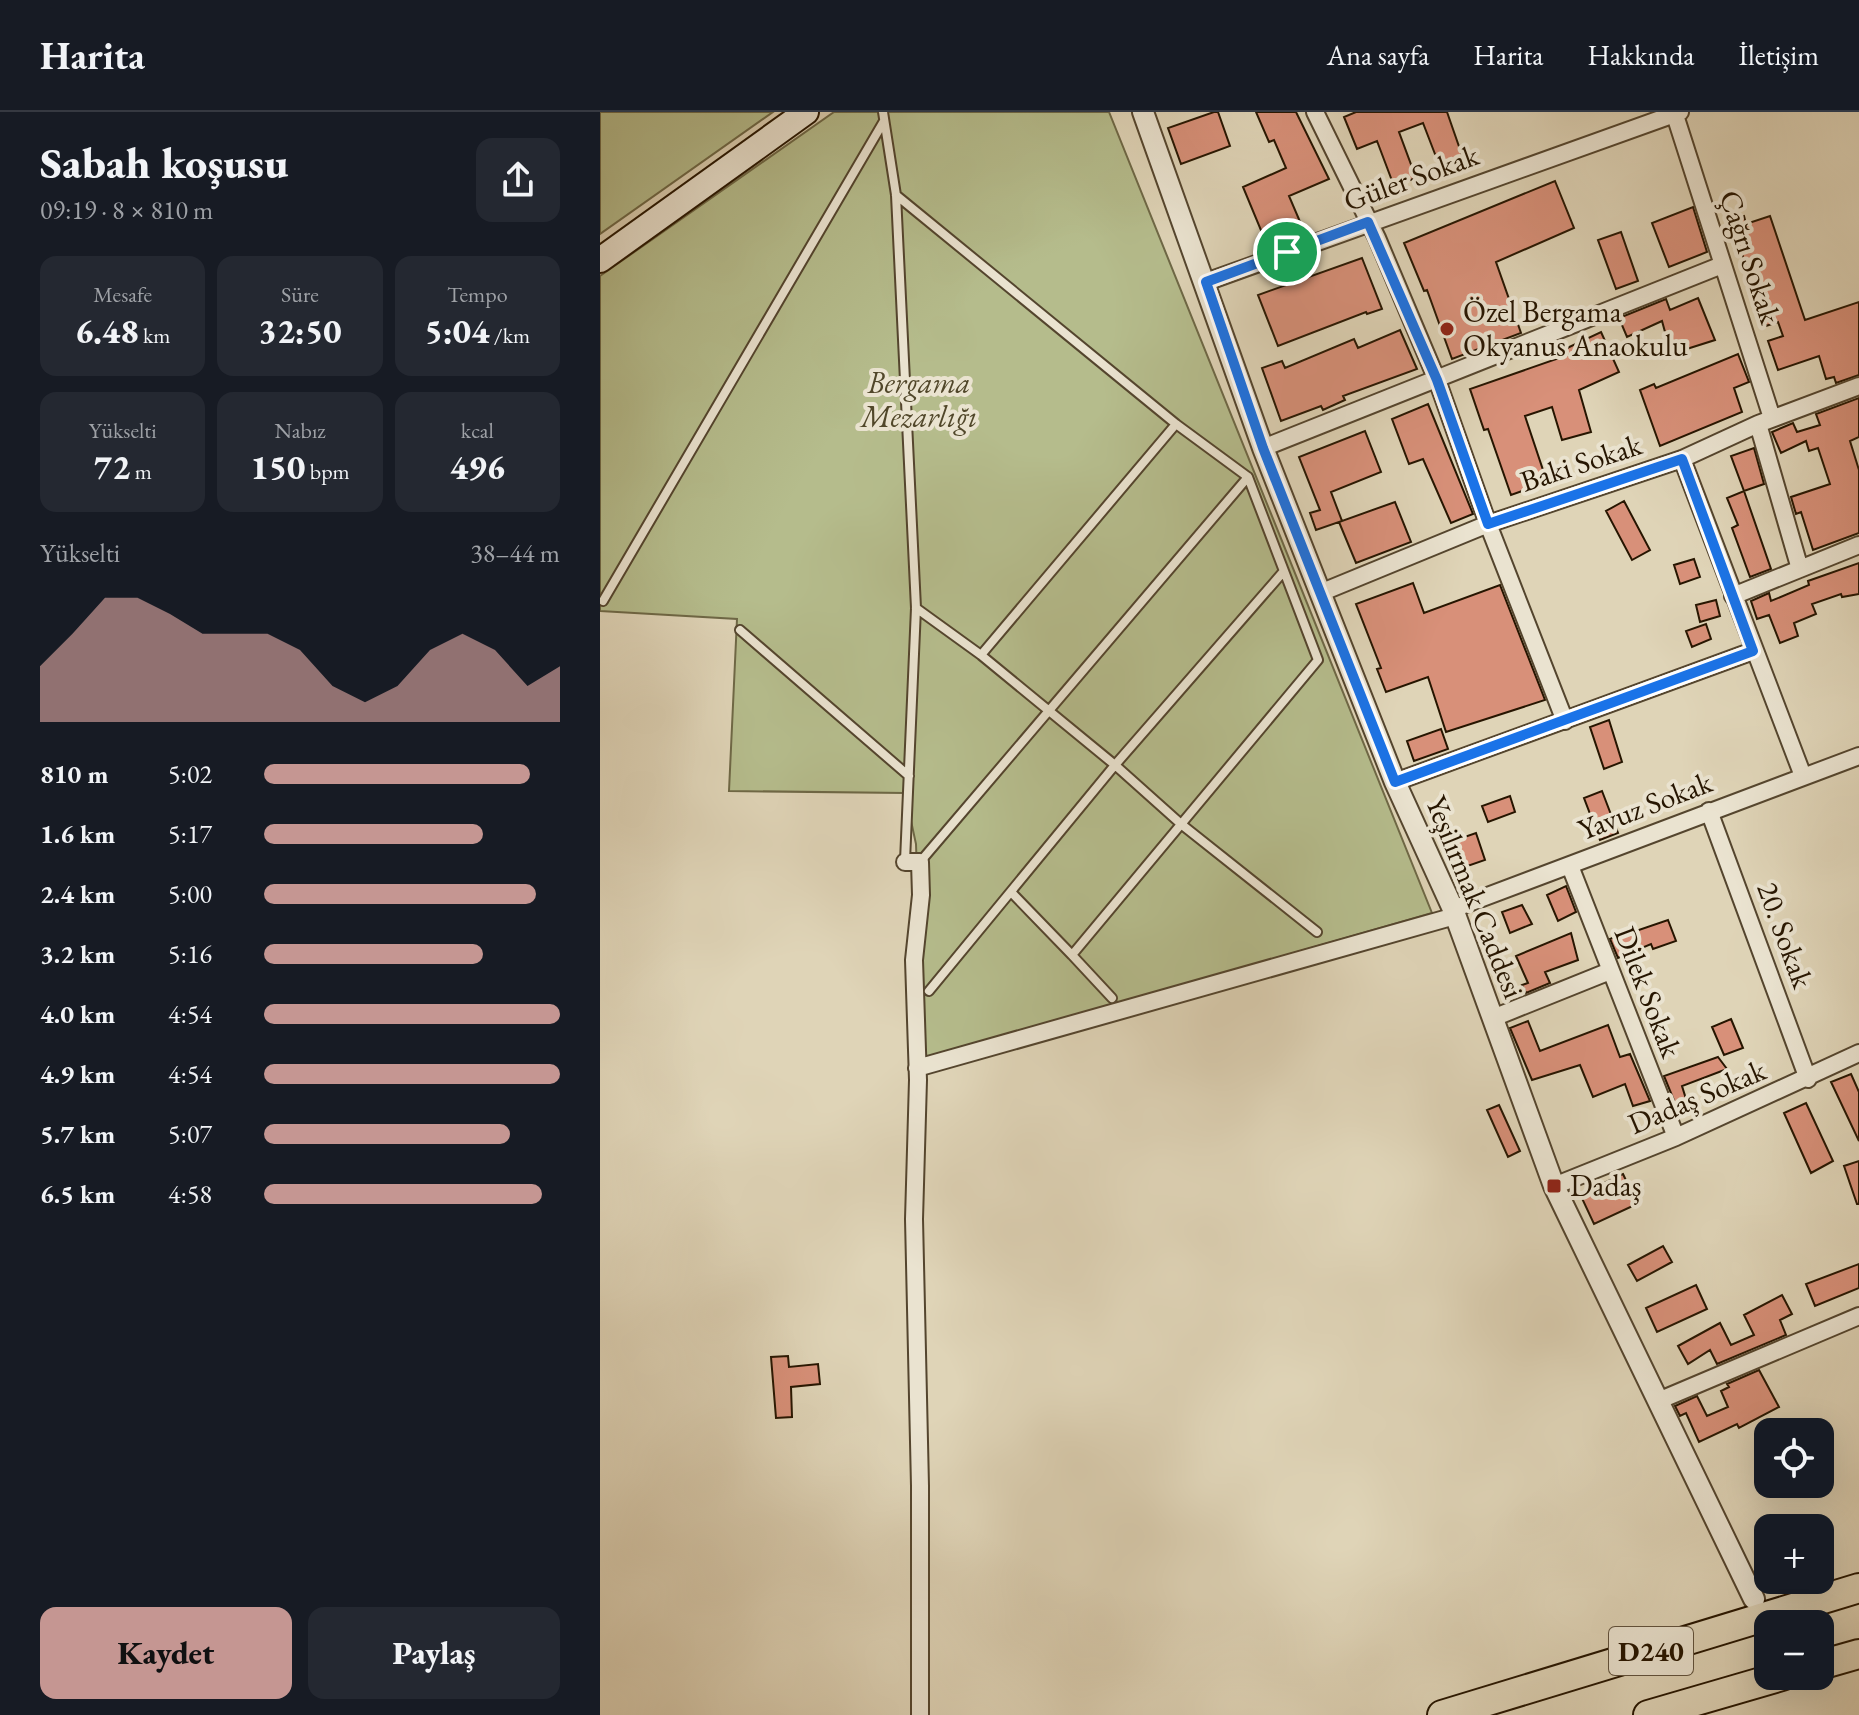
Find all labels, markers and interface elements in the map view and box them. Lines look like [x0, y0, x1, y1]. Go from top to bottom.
text: Harita [40, 31, 145, 80]
text: Ana sayfa [1327, 37, 1429, 73]
text: Harita [1473, 37, 1543, 73]
text: Hakkında [1587, 37, 1694, 73]
text: İletişim [1738, 37, 1819, 73]
text: Sabah koşusu [40, 134, 288, 191]
street label: Güler Sokak [1338, 135, 1485, 220]
button: share [476, 138, 560, 222]
street label: Çağrı Sokak [1711, 185, 1791, 329]
text: 09:19 · 8 × 810 m [40, 193, 213, 227]
pin [1253, 218, 1321, 286]
icon: arrive [1265, 230, 1309, 274]
text: Mesafe [93, 280, 152, 309]
text: Süre [281, 280, 319, 309]
text: Tempo [447, 280, 508, 309]
place label: Özel Bergama Okyanus Anaokulu [1463, 292, 1688, 365]
text: 6.48 [75, 309, 139, 353]
text: 32:50 [258, 309, 342, 353]
text: 5:04 [425, 309, 489, 353]
marker: Özel Bergama Okyanus Anaokulu [1438, 320, 1456, 338]
text: km [139, 321, 170, 350]
text: /km [489, 321, 530, 350]
park label: Bergama Mezarlığı [859, 363, 977, 436]
text: Yükselti [89, 416, 157, 445]
text: Nabız [274, 416, 326, 445]
text: kcal [461, 416, 494, 445]
street label: Baki Sokak [1515, 424, 1647, 500]
text: 72 [94, 445, 130, 489]
text: 150 [250, 445, 305, 489]
text: 496 [450, 445, 505, 489]
text: m [130, 457, 152, 486]
text: bpm [305, 457, 350, 486]
text: Yükselti [40, 536, 120, 570]
text: 38–44 m [470, 536, 560, 570]
text: 810 m [40, 757, 108, 791]
text: 5:02 [168, 757, 212, 791]
street label: Yavuz Sokak [1572, 762, 1718, 849]
street label: Yeşilırmak Caddesi [1417, 790, 1534, 1004]
text: 1.6 km [40, 817, 115, 851]
text: 5:17 [168, 817, 212, 851]
street label: 20. Sokak [1748, 876, 1823, 994]
text: 2.4 km [40, 877, 115, 911]
text: 5:00 [168, 877, 212, 911]
street label: Dilek Sokak [1606, 921, 1692, 1064]
text: 3.2 km [40, 937, 115, 971]
text: 5:16 [168, 937, 212, 971]
text: 4.0 km [40, 997, 115, 1031]
text: 4:54 [168, 997, 212, 1031]
street label: Dadaş Sokak [1622, 1050, 1772, 1143]
text: 4.9 km [40, 1057, 115, 1091]
text: 4:54 [168, 1057, 212, 1091]
text: 5.7 km [40, 1117, 115, 1151]
text: 5:07 [168, 1117, 212, 1151]
place label: Dadaş [1570, 1166, 1641, 1205]
text: 6.5 km [40, 1177, 115, 1211]
text: 4:58 [168, 1177, 212, 1211]
marker: Dadaş [1545, 1177, 1563, 1195]
map controls [1754, 1418, 1834, 1690]
button: locate [1754, 1418, 1834, 1498]
button: + [1754, 1514, 1834, 1594]
button: Kaydet [40, 1607, 292, 1699]
button: Paylaş [308, 1607, 560, 1699]
button: − [1754, 1610, 1834, 1690]
road number: D240 [1609, 1627, 1693, 1675]

